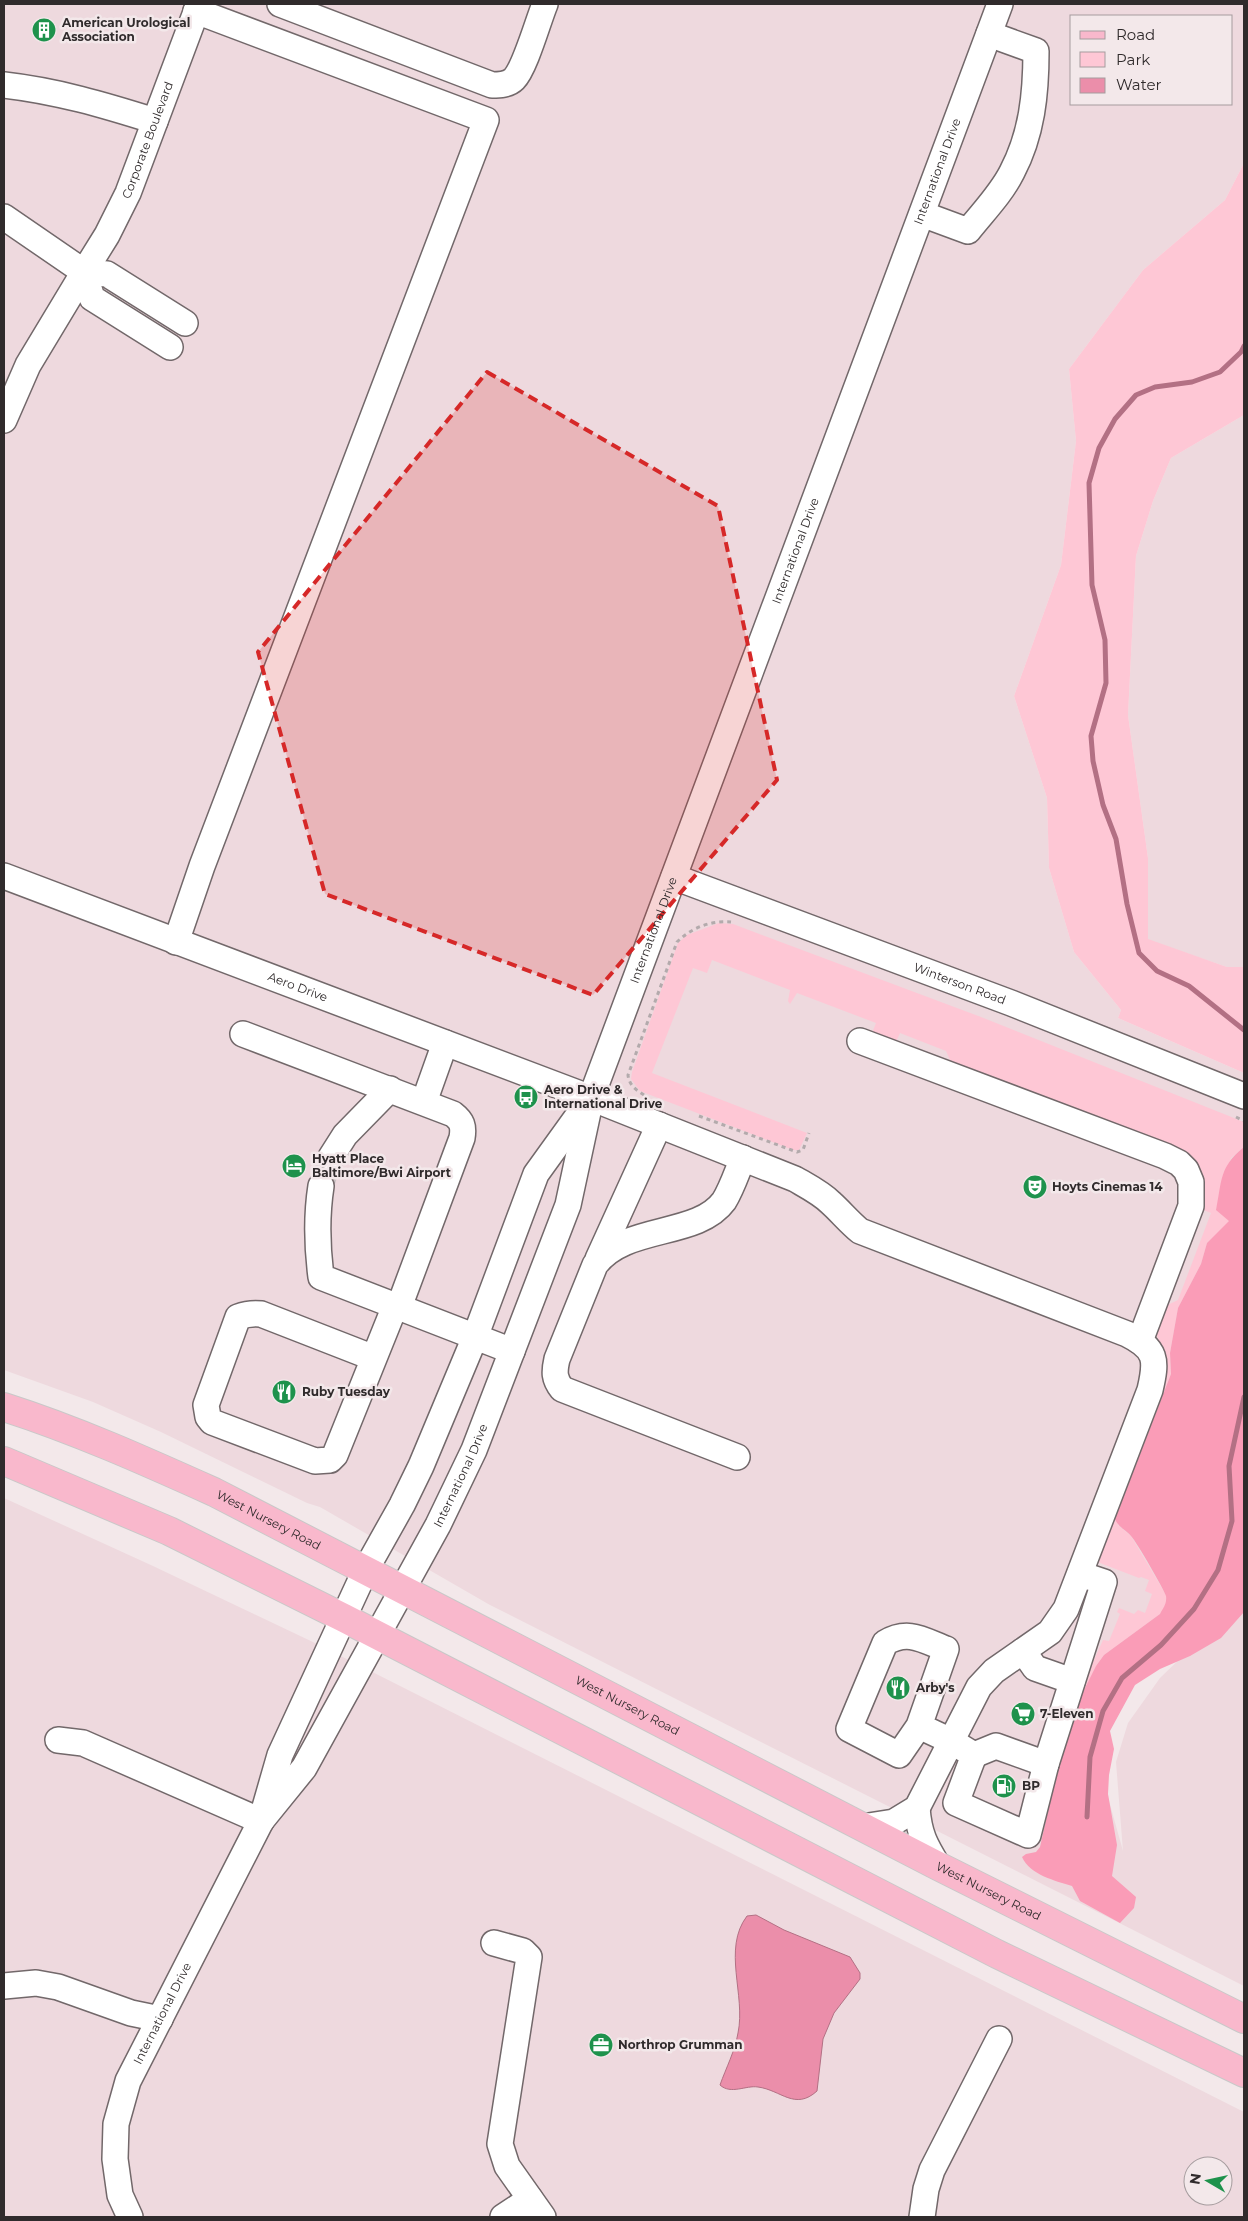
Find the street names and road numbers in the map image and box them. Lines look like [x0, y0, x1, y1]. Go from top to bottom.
street label: Corporate Boulevard [118, 79, 176, 201]
street label: International Drive [910, 116, 964, 226]
street label: International Drive [768, 495, 822, 606]
street label: International Drive [627, 875, 680, 985]
street label: Winterson Road [912, 959, 1008, 1007]
street label: Aero Drive [266, 969, 330, 1005]
street label: International Drive [430, 1422, 490, 1530]
street label: West Nursery Road [214, 1487, 323, 1553]
street label: West Nursery Road [573, 1672, 682, 1738]
street label: West Nursery Road [934, 1858, 1044, 1923]
street label: International Drive [130, 1960, 194, 2067]

